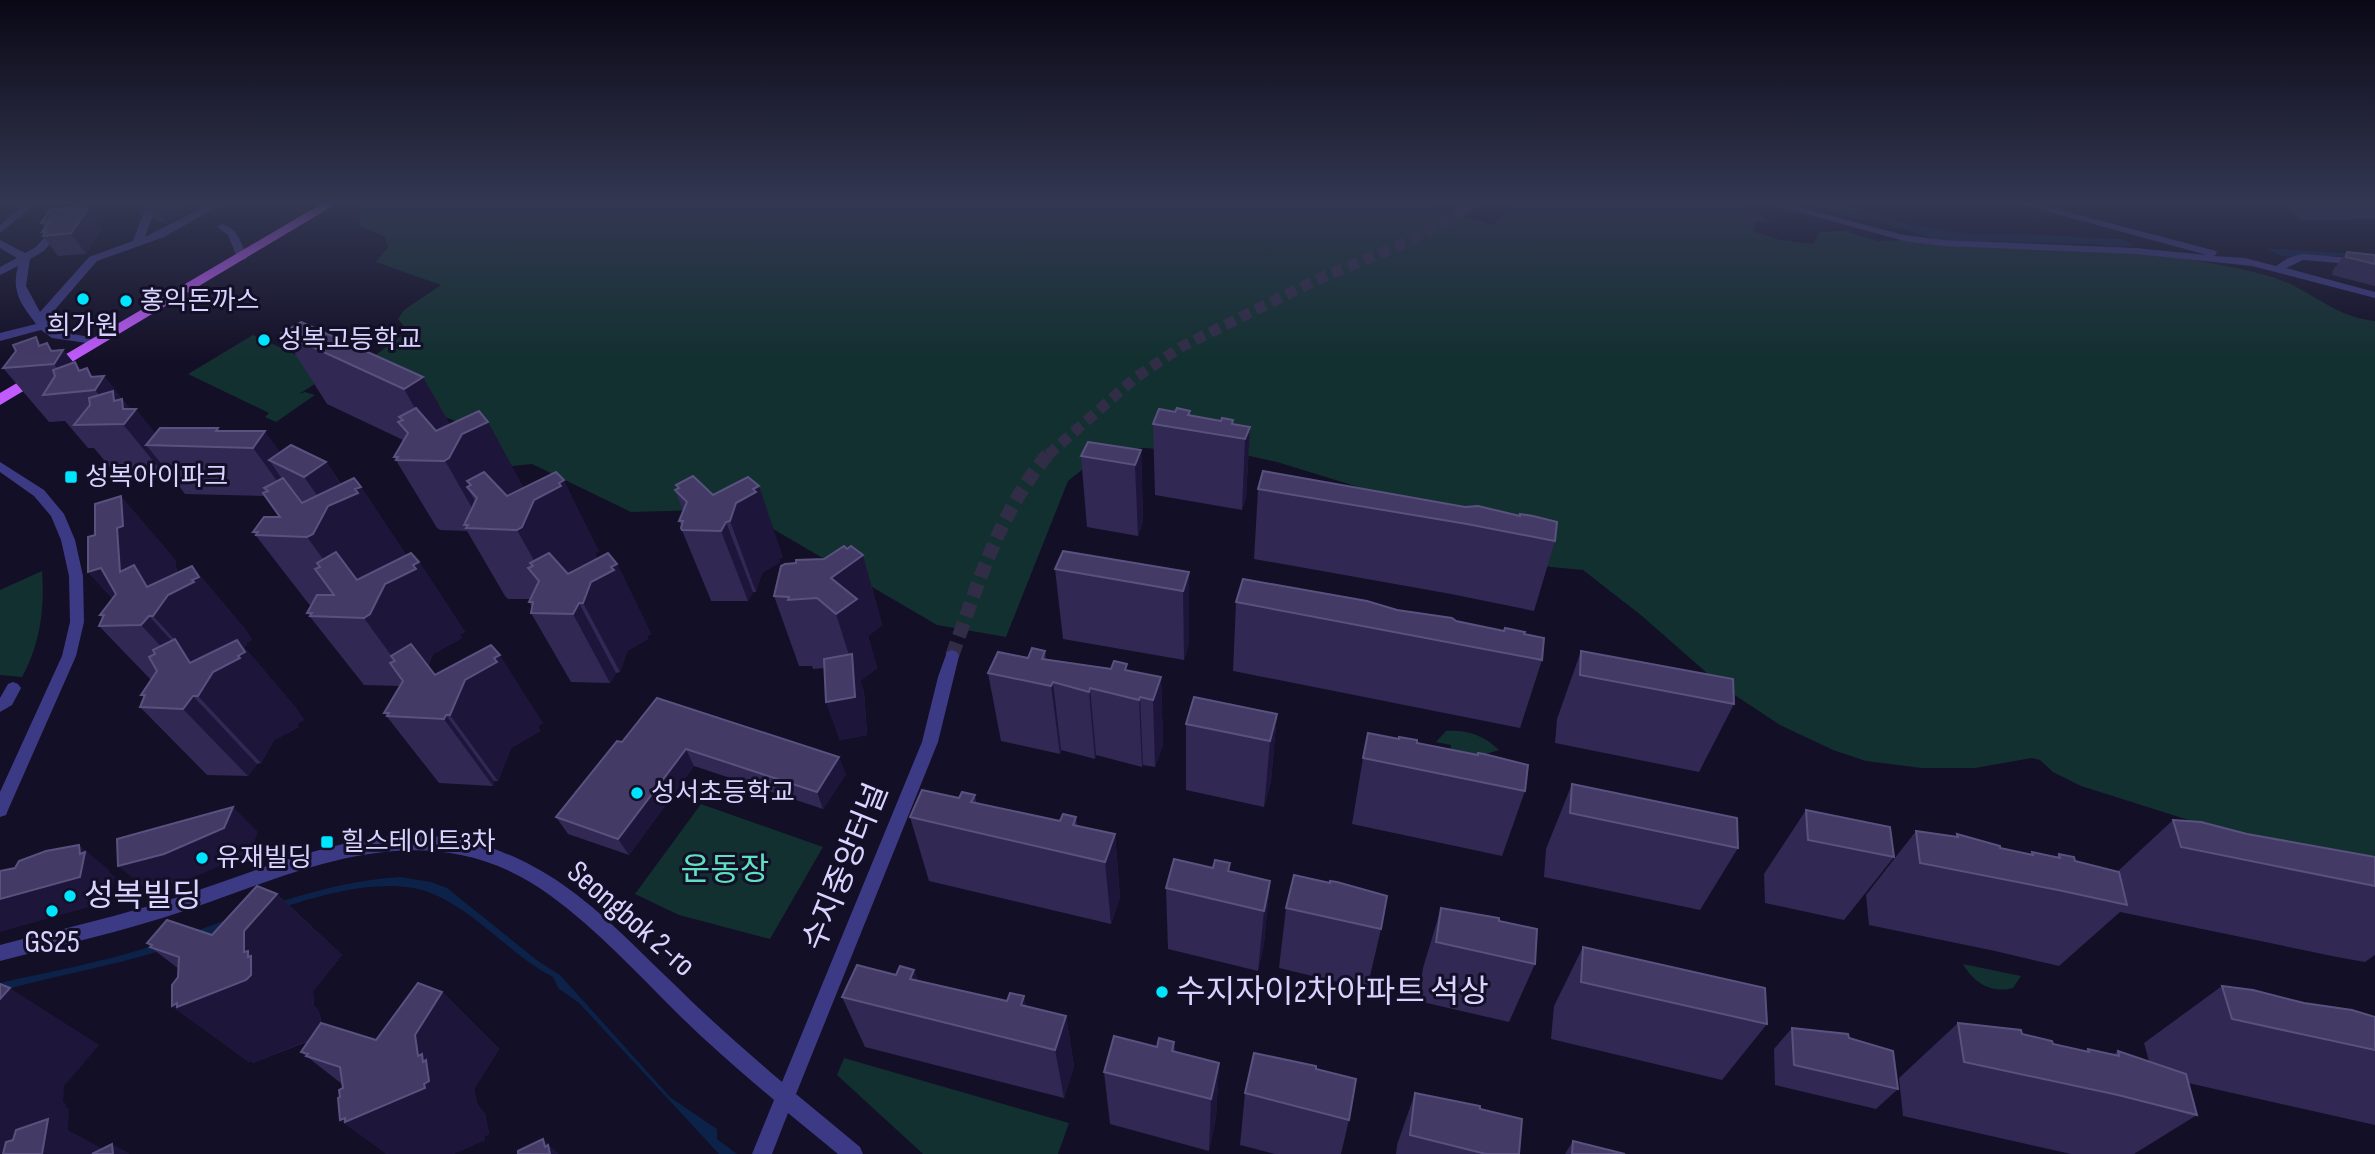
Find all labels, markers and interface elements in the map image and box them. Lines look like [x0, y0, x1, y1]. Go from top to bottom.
place label: 홍익돈까스 [140, 286, 260, 317]
marker: 희가원 [75, 291, 91, 307]
marker: 홍익돈까스 [118, 293, 134, 309]
place label: 희가원 [47, 311, 119, 342]
place label: 성복고등학교 [278, 325, 422, 356]
marker: 성복고등학교 [256, 332, 272, 348]
place label: 성복아이파크 [85, 462, 229, 493]
marker: 성복아이파크 [63, 469, 79, 485]
place label: 성서초등학교 [651, 778, 795, 809]
street label: 수지중앙터널 [795, 778, 897, 956]
marker: 성서초등학교 [629, 785, 645, 801]
place label: 힐스테이트3차 [341, 827, 495, 858]
marker: 힐스테이트3차 [319, 834, 335, 850]
place label: 유재빌딩 [216, 843, 312, 874]
marker: 유재빌딩 [194, 850, 210, 866]
park label: 운동장 [681, 851, 769, 890]
street label: Seongbok 2-ro [559, 853, 703, 985]
place label: 성복빌딩 [84, 877, 202, 916]
marker: 성복빌딩 [62, 888, 78, 904]
marker: GS25 [44, 903, 60, 919]
place label: GS25 [24, 923, 80, 962]
place label: 수지자이2차아파트 석상 [1176, 973, 1489, 1012]
marker: 수지자이2차아파트 석상 [1154, 984, 1170, 1000]

